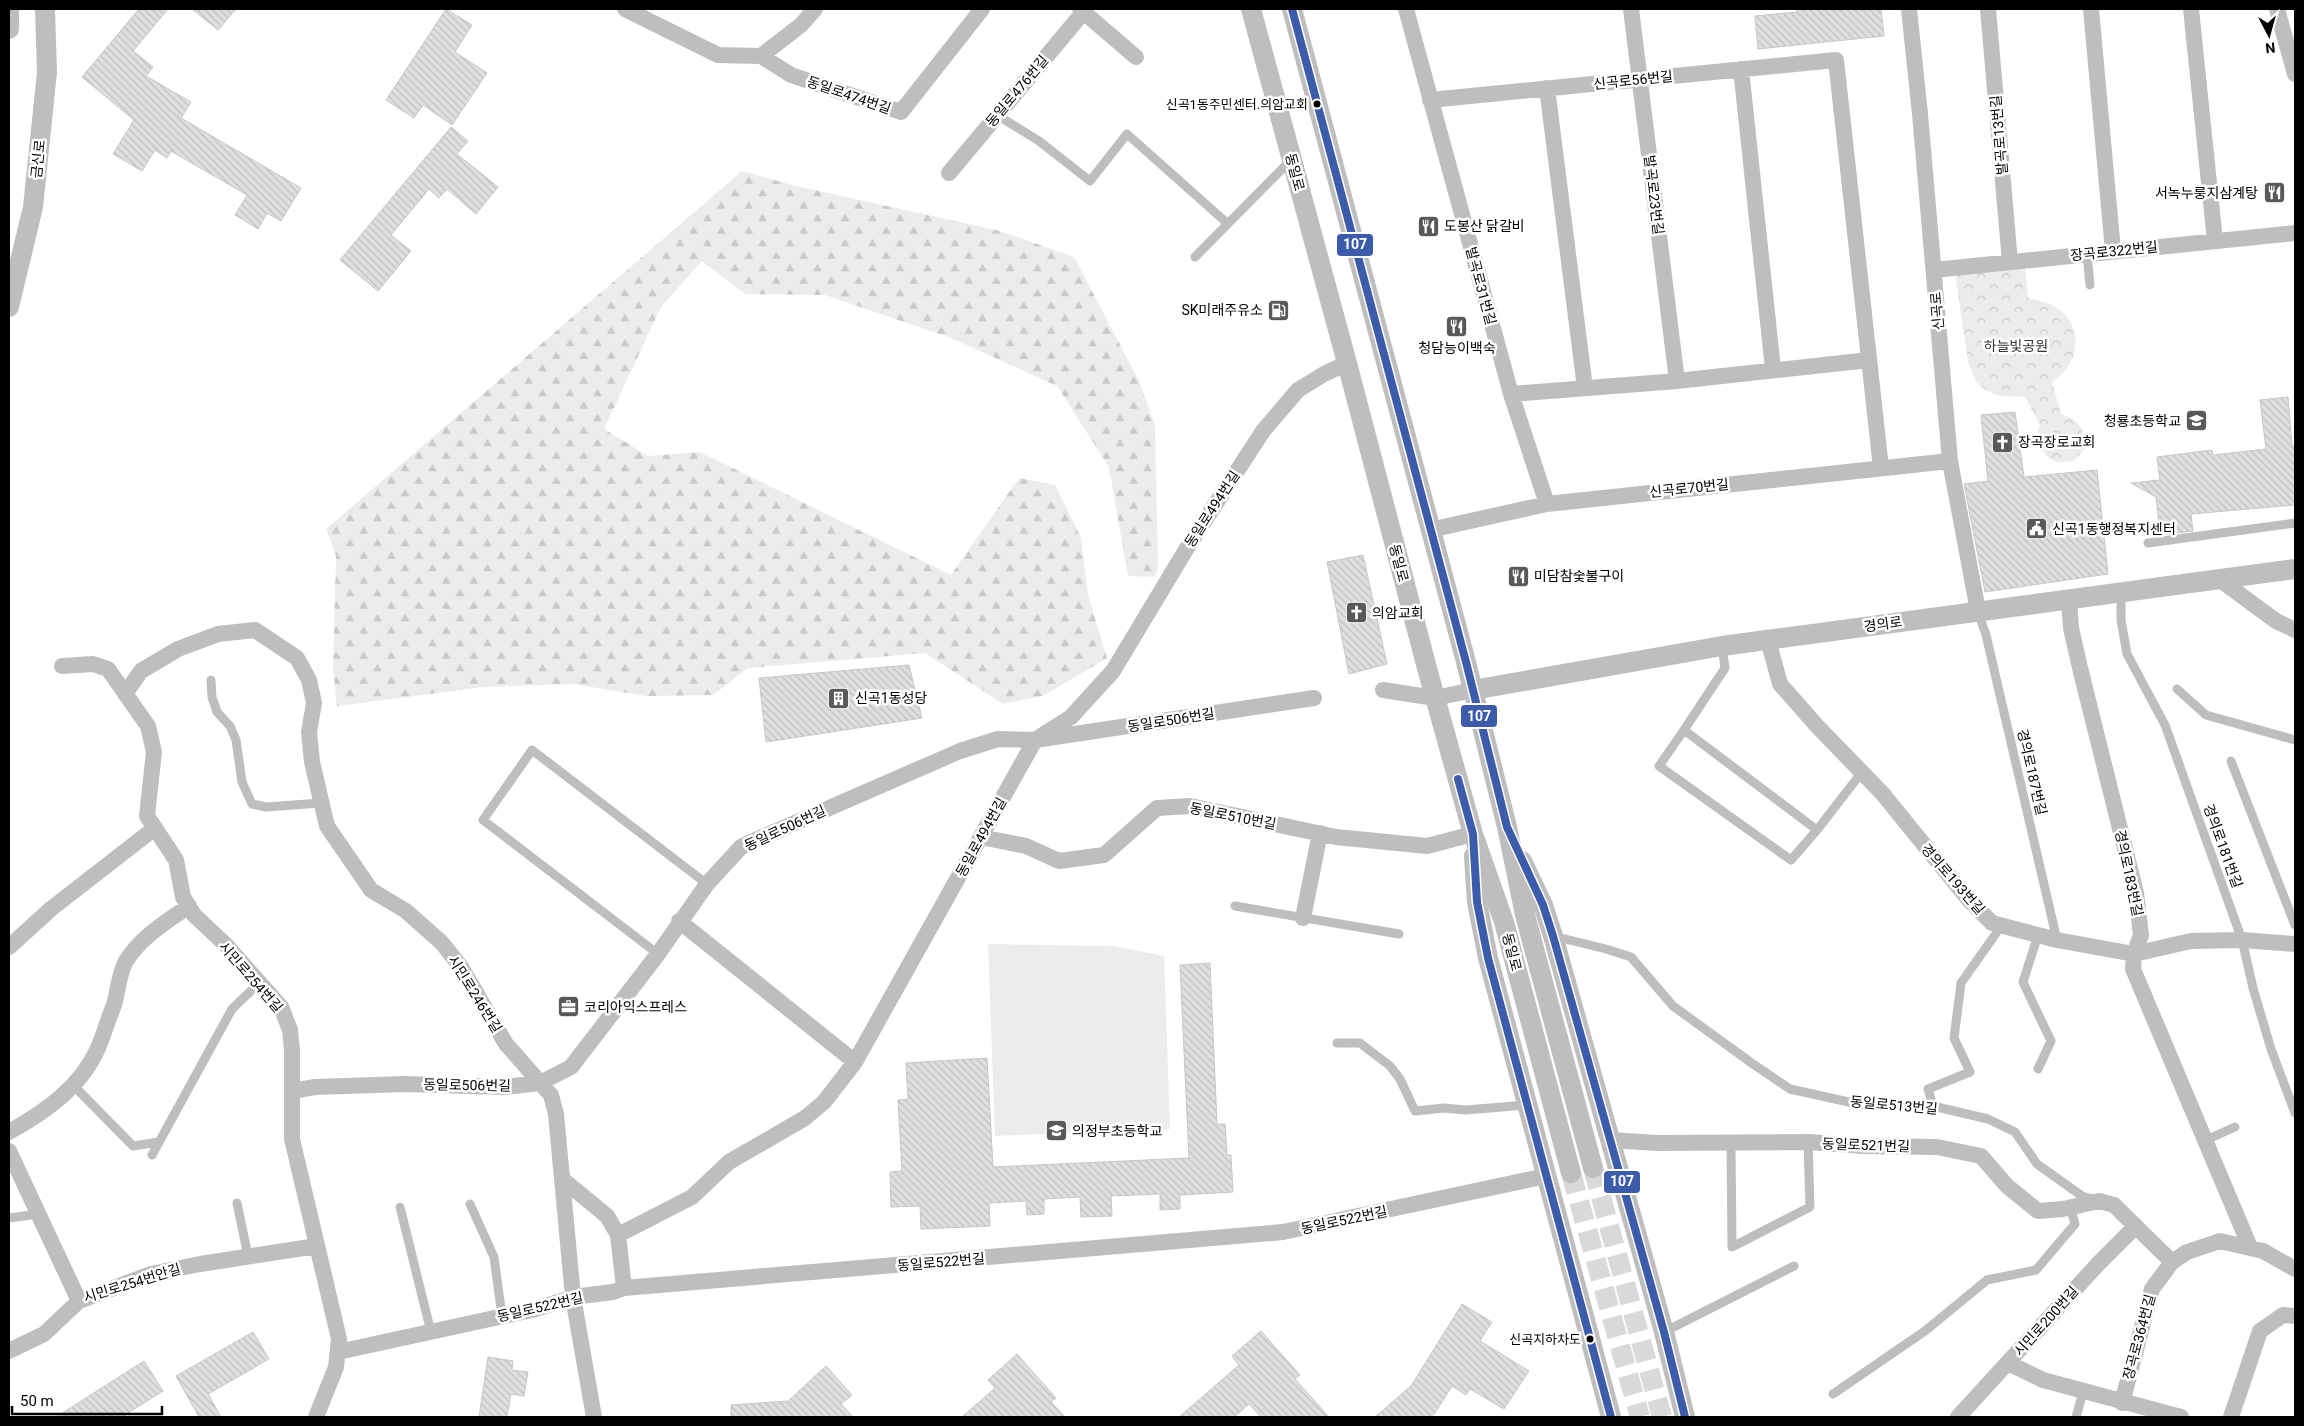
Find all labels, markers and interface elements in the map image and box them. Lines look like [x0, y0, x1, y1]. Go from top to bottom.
north arrow [2244, 10, 2294, 60]
text: N [2265, 39, 2276, 56]
street label: 동일로476번길 [983, 52, 1051, 130]
street label: 신곡로56번길 [1592, 68, 1674, 92]
street label: 동일로474번길 [805, 73, 893, 117]
street label: 발곡로13번길 [1988, 94, 2010, 176]
place label: 신곡1동주민센터.의암교회 [1166, 97, 1308, 112]
marker: 신곡1동주민센터.의암교회 [1312, 99, 1322, 109]
street label: 금신로 [28, 139, 48, 179]
street label: 동일로 [1282, 151, 1308, 193]
street label: 발곡로23번길 [1641, 154, 1667, 236]
restaurant icon: 서녹누룽지삼계탕 [2262, 181, 2286, 205]
place label: 서녹누룽지삼계탕 [2155, 185, 2258, 201]
restaurant icon: 도봉산 닭갈비 [1416, 214, 1440, 238]
place label: 도봉산 닭갈비 [1444, 218, 1525, 234]
line badge: 107 [1336, 233, 1374, 257]
text: 107 [1343, 236, 1367, 252]
street label: 장곡로322번길 [2069, 238, 2159, 264]
street label: 발곡로31번길 [1463, 245, 1499, 327]
street label: 신곡로 [1927, 291, 1947, 331]
fuel station icon: SK미래주유소 [1267, 298, 1291, 322]
place label: SK미래주유소 [1182, 302, 1263, 318]
restaurant icon: 청담능이백숙 [1445, 314, 1469, 338]
park label: 하늘빛공원 [1984, 338, 2048, 354]
place label: 청담능이백숙 [1418, 340, 1496, 356]
school or university icon: 청룡초등학교 [2185, 409, 2209, 433]
place label: 청룡초등학교 [2104, 413, 2181, 429]
church icon: 장곡장로교회 [1990, 430, 2014, 454]
place label: 장곡장로교회 [2018, 434, 2095, 450]
street label: 동일로494번길 [1181, 468, 1243, 550]
street label: 신곡로70번길 [1648, 476, 1730, 500]
public building icon: 신곡1동행정복지센터 [2024, 517, 2048, 541]
place label: 신곡1동행정복지센터 [2052, 521, 2176, 537]
street label: 동일로 [1386, 542, 1412, 584]
restaurant icon: 미담참숯불구이 [1506, 564, 1530, 588]
place label: 미담참숯불구이 [1534, 568, 1624, 584]
church icon: 의암교회 [1344, 601, 1368, 625]
place label: 의암교회 [1372, 605, 1424, 621]
street label: 경의로 [1863, 613, 1903, 635]
building icon: 신곡1동성당 [827, 686, 851, 710]
place label: 신곡1동성당 [855, 690, 927, 706]
line badge: 107 [1460, 704, 1498, 728]
street label: 동일로506번길 [1126, 705, 1216, 735]
text: 107 [1467, 708, 1491, 724]
street label: 경의로187번길 [2014, 727, 2050, 817]
street label: 동일로494번길 [953, 795, 1009, 879]
street label: 동일로510번길 [1188, 800, 1278, 832]
street label: 동일로506번길 [742, 802, 828, 854]
street label: 경의로181번길 [2200, 802, 2246, 890]
street label: 경의로183번길 [2112, 828, 2146, 918]
street label: 경의로193번길 [1918, 841, 1988, 917]
street label: 동일로 [1499, 931, 1525, 973]
street label: 시민로254번길 [216, 939, 286, 1015]
street label: 시민로246번길 [445, 952, 505, 1036]
office icon: 코리아익스프레스 [556, 995, 580, 1019]
place label: 코리아익스프레스 [584, 999, 687, 1015]
street label: 동일로506번길 [423, 1076, 511, 1094]
street label: 동일로513번길 [1849, 1093, 1939, 1117]
school or university icon: 의정부초등학교 [1044, 1119, 1068, 1143]
place label: 의정부초등학교 [1072, 1123, 1162, 1139]
street label: 동일로521번길 [1822, 1135, 1910, 1155]
line badge: 107 [1603, 1170, 1641, 1194]
text: 107 [1610, 1173, 1634, 1189]
street label: 동일로522번길 [1299, 1203, 1389, 1237]
street label: 동일로522번길 [896, 1250, 986, 1274]
street label: 시민로254번안길 [81, 1261, 183, 1305]
street label: 시민로200번길 [2011, 1283, 2081, 1359]
street label: 동일로522번길 [495, 1289, 585, 1325]
street label: 장곡로364번길 [2120, 1292, 2158, 1382]
place label: 신곡지하차도 [1509, 1332, 1581, 1347]
marker: 신곡지하차도 [1585, 1334, 1595, 1344]
scale bar [12, 1384, 162, 1416]
text: 50 m [20, 1392, 54, 1410]

